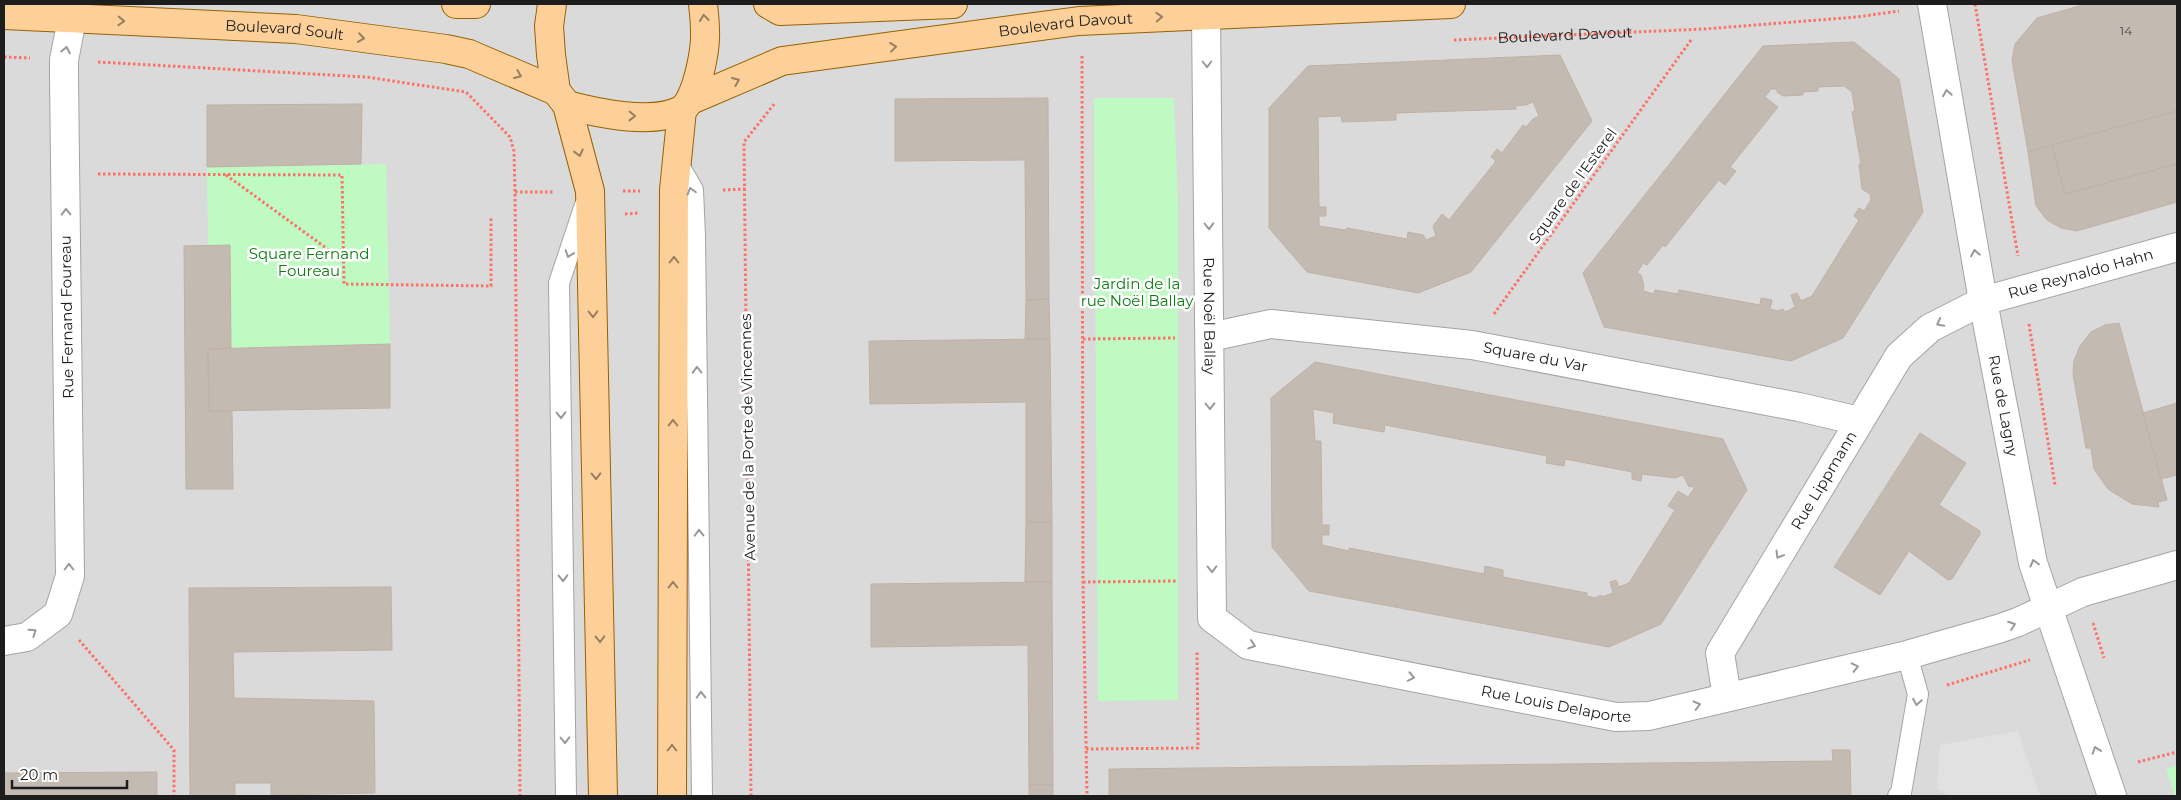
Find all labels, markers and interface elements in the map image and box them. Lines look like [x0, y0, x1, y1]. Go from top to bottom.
street label: Boulevard Davout [997, 9, 1133, 41]
one-way arrow [1155, 12, 1163, 23]
one-way arrow [699, 14, 710, 22]
one-way arrow [117, 16, 125, 27]
street label: Boulevard Soult [225, 16, 345, 44]
street label: Boulevard Davout [1497, 22, 1633, 47]
house number: 14 [2120, 23, 2132, 38]
one-way arrow [358, 32, 366, 43]
one-way arrow [889, 42, 897, 53]
one-way arrow [61, 46, 71, 55]
one-way arrow [1202, 60, 1212, 68]
one-way arrow [513, 68, 522, 79]
one-way arrow [731, 77, 739, 87]
one-way arrow [1943, 88, 1953, 97]
one-way arrow [629, 111, 637, 121]
street label: Square de l'Esterel [1524, 124, 1621, 247]
one-way arrow [574, 148, 584, 156]
one-way arrow [686, 186, 697, 195]
one-way arrow [61, 208, 71, 216]
one-way arrow [1204, 223, 1214, 231]
street label: Rue Fernand Foureau [56, 235, 77, 399]
park label: Square Fernand Foureau [249, 244, 369, 280]
street label: Rue Reynaldo Hahn [2006, 244, 2155, 303]
one-way arrow [1970, 248, 1980, 257]
one-way arrow [565, 250, 575, 258]
one-way arrow [669, 256, 679, 264]
street label: Rue Noël Ballay [1199, 257, 1220, 376]
park label: Jardin de la rue Noël Ballay [1081, 274, 1194, 310]
one-way arrow [588, 310, 598, 318]
street label: Avenue de la Porte de Vincennes [736, 313, 759, 561]
one-way arrow [1936, 317, 1945, 327]
street label: Square du Var [1482, 337, 1589, 376]
street label: Rue de Lagny [1984, 353, 2023, 459]
one-way arrow [691, 366, 702, 374]
one-way arrow [1205, 403, 1216, 411]
one-way arrow [556, 412, 566, 419]
one-way arrow [668, 418, 678, 426]
street label: Rue Lippmann [1786, 427, 1861, 533]
one-way arrow [591, 472, 601, 480]
one-way arrow [693, 528, 704, 536]
one-way arrow [1776, 549, 1786, 558]
one-way arrow [2029, 558, 2040, 567]
one-way arrow [64, 563, 74, 571]
one-way arrow [1207, 566, 1217, 573]
one-way arrow [558, 574, 568, 582]
one-way arrow [668, 581, 678, 588]
one-way arrow [2007, 621, 2015, 631]
one-way arrow [27, 629, 36, 638]
one-way arrow [594, 635, 605, 643]
one-way arrow [1248, 639, 1256, 649]
one-way arrow [1850, 662, 1859, 673]
one-way arrow [1407, 671, 1416, 682]
street label: Rue Louis Delaporte [1480, 681, 1632, 726]
one-way arrow [696, 691, 706, 698]
one-way arrow [1912, 697, 1922, 706]
one-way arrow [1692, 700, 1700, 710]
one-way arrow [560, 736, 570, 744]
one-way arrow [667, 743, 677, 751]
one-way arrow [2092, 746, 2102, 755]
scale bar [12, 758, 128, 790]
text: 20 m [20, 765, 58, 784]

